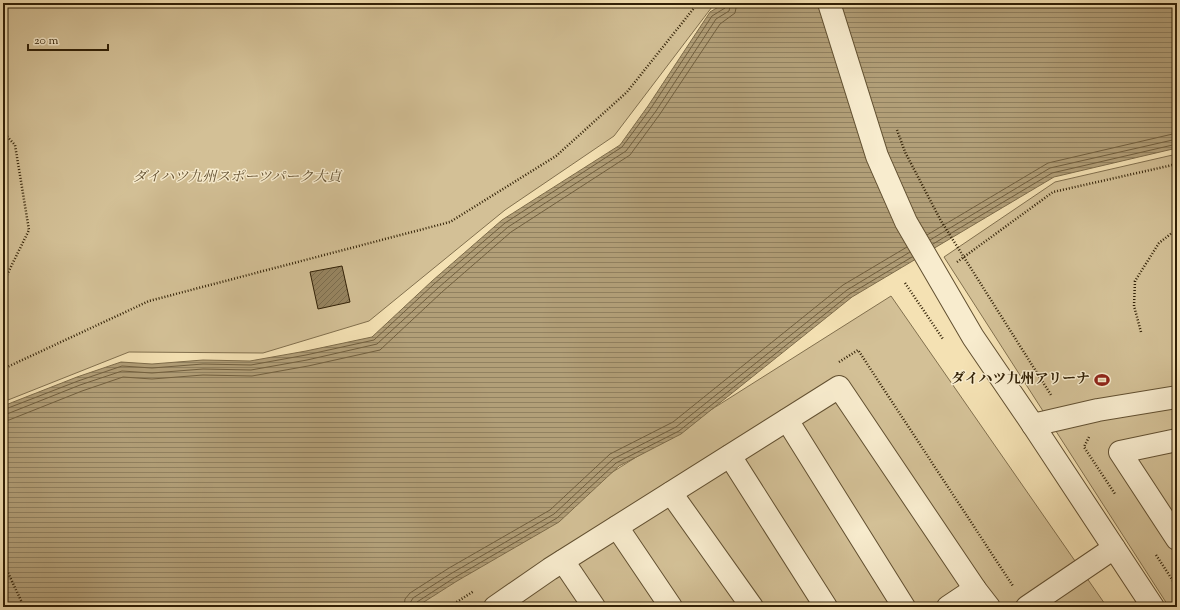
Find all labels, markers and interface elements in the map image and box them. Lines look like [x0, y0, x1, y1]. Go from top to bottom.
scale bar [28, 26, 108, 52]
text: 20 m [34, 32, 59, 50]
park label: ダイハツ九州スポーツパーク大貞 [133, 168, 343, 188]
place label: ダイハツ九州アリーナ [951, 370, 1090, 390]
sports icon: ダイハツ九州アリーナ [1093, 371, 1111, 389]

